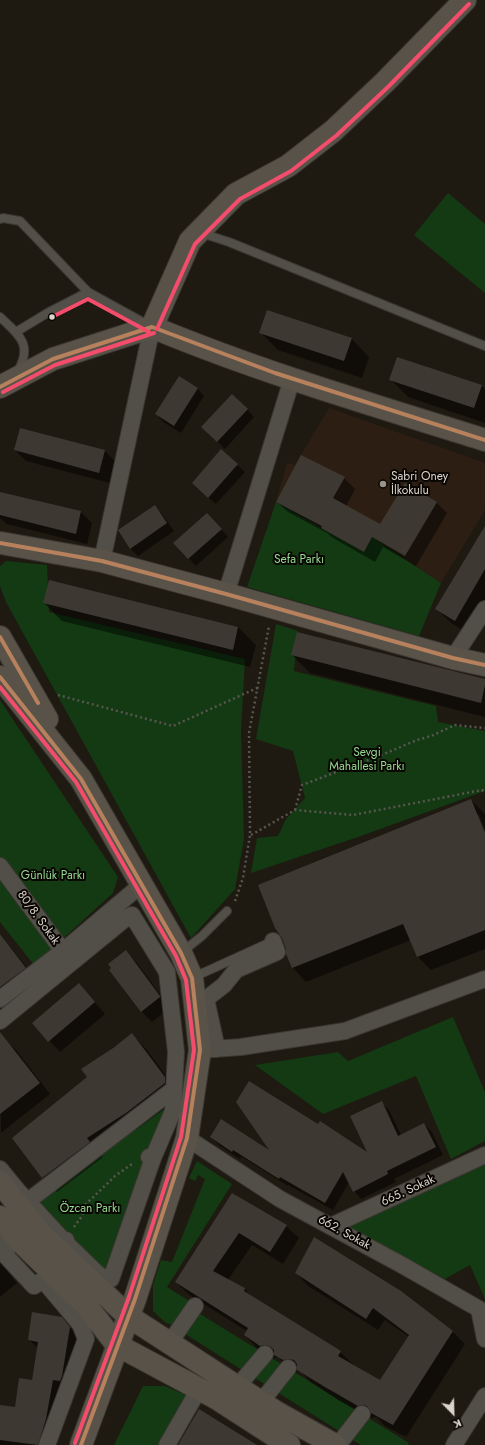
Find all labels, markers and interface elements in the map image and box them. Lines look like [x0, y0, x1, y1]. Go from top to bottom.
unlabelled marker [47, 312, 57, 322]
place label: Sabri Oney İlkokulu [391, 470, 448, 498]
marker: Sabri Oney İlkokulu [378, 479, 388, 489]
park label: Sefa Parkı [274, 553, 324, 567]
park label: Sevgi Mahallesi Parkı [329, 746, 405, 774]
park label: Günlük Parkı [21, 869, 85, 883]
street label: 80/8. Sokak [14, 888, 62, 948]
street label: 665. Sokak [379, 1172, 437, 1210]
park label: Özcan Parkı [60, 1202, 120, 1216]
street label: 662. Sokak [315, 1213, 373, 1253]
north arrow [433, 1393, 473, 1433]
text: K [451, 1415, 464, 1433]

